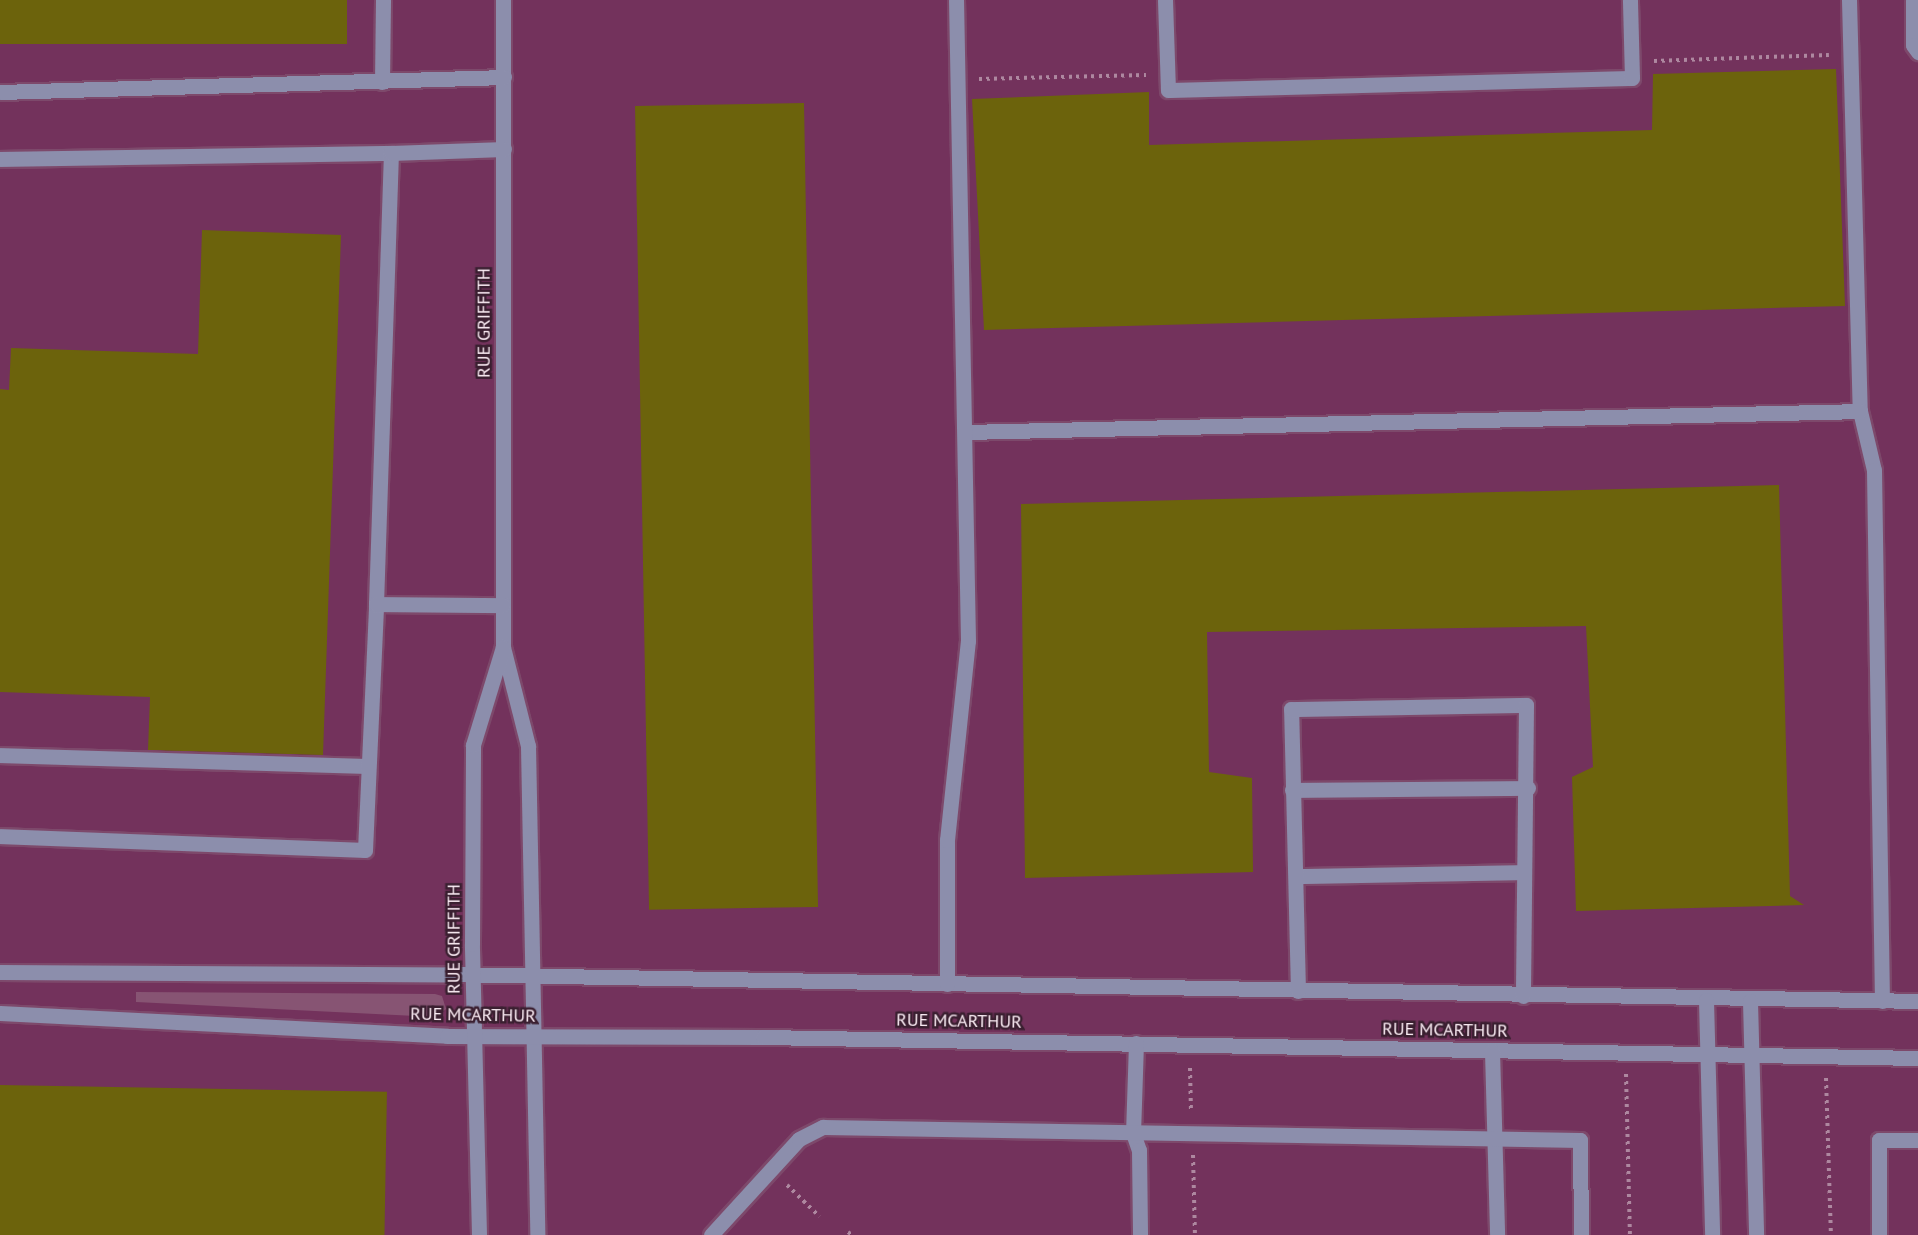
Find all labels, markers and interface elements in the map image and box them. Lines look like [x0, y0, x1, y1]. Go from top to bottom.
street label: RUE GRIFFITH [473, 268, 495, 378]
street label: RUE GRIFFITH [443, 884, 465, 994]
street label: RUE MCARTHUR [410, 1003, 536, 1027]
street label: RUE MCARTHUR [896, 1009, 1022, 1033]
street label: RUE MCARTHUR [1382, 1018, 1508, 1042]

